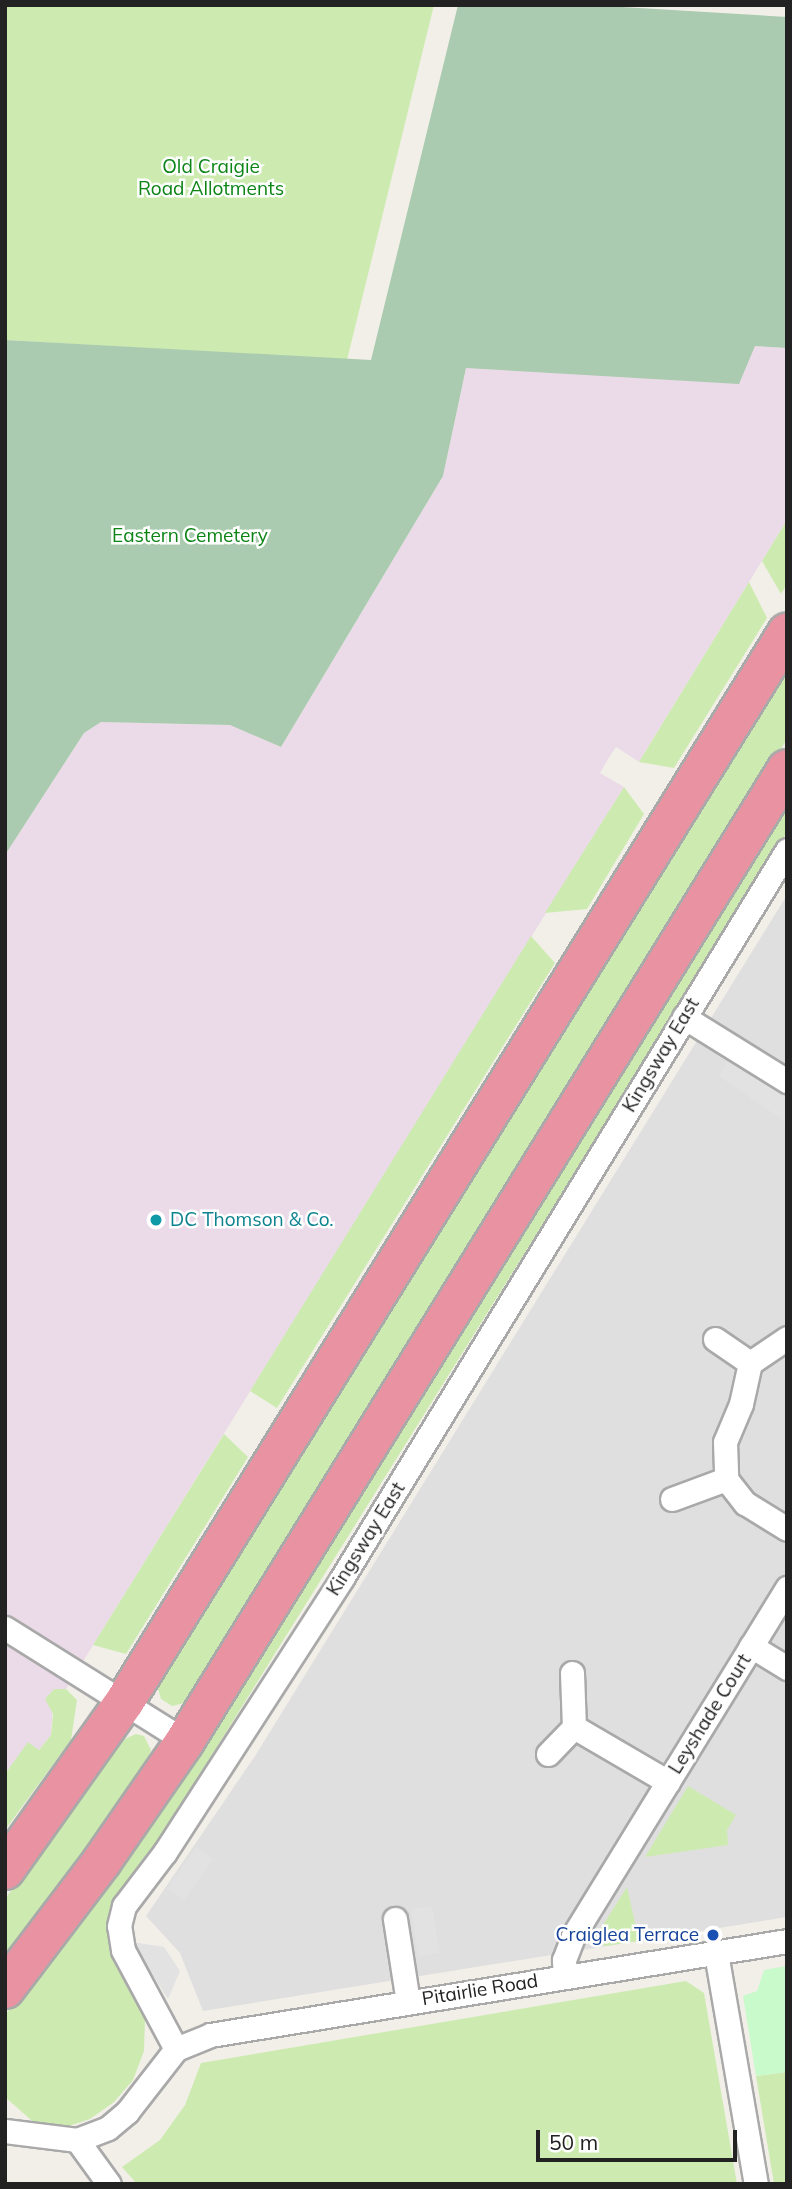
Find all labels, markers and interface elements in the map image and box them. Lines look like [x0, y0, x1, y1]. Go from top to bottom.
park label: Old Craigie Road Allotments [138, 156, 284, 200]
park label: Eastern Cemetery [112, 525, 268, 547]
street label: Kingsway East [618, 994, 704, 1116]
place label: DC Thomson & Co. [170, 1209, 333, 1231]
marker: DC Thomson & Co. [148, 1212, 164, 1228]
street label: Kingsway East [322, 1478, 410, 1600]
street label: Leyshade Court [664, 1650, 756, 1778]
place label: Craiglea Terrace [556, 1924, 699, 1946]
marker: Craiglea Terrace [705, 1927, 721, 1943]
street label: Pitairlie Road [420, 1970, 540, 2010]
scale bar [540, 2116, 741, 2160]
text: 50 m [549, 2129, 598, 2155]

